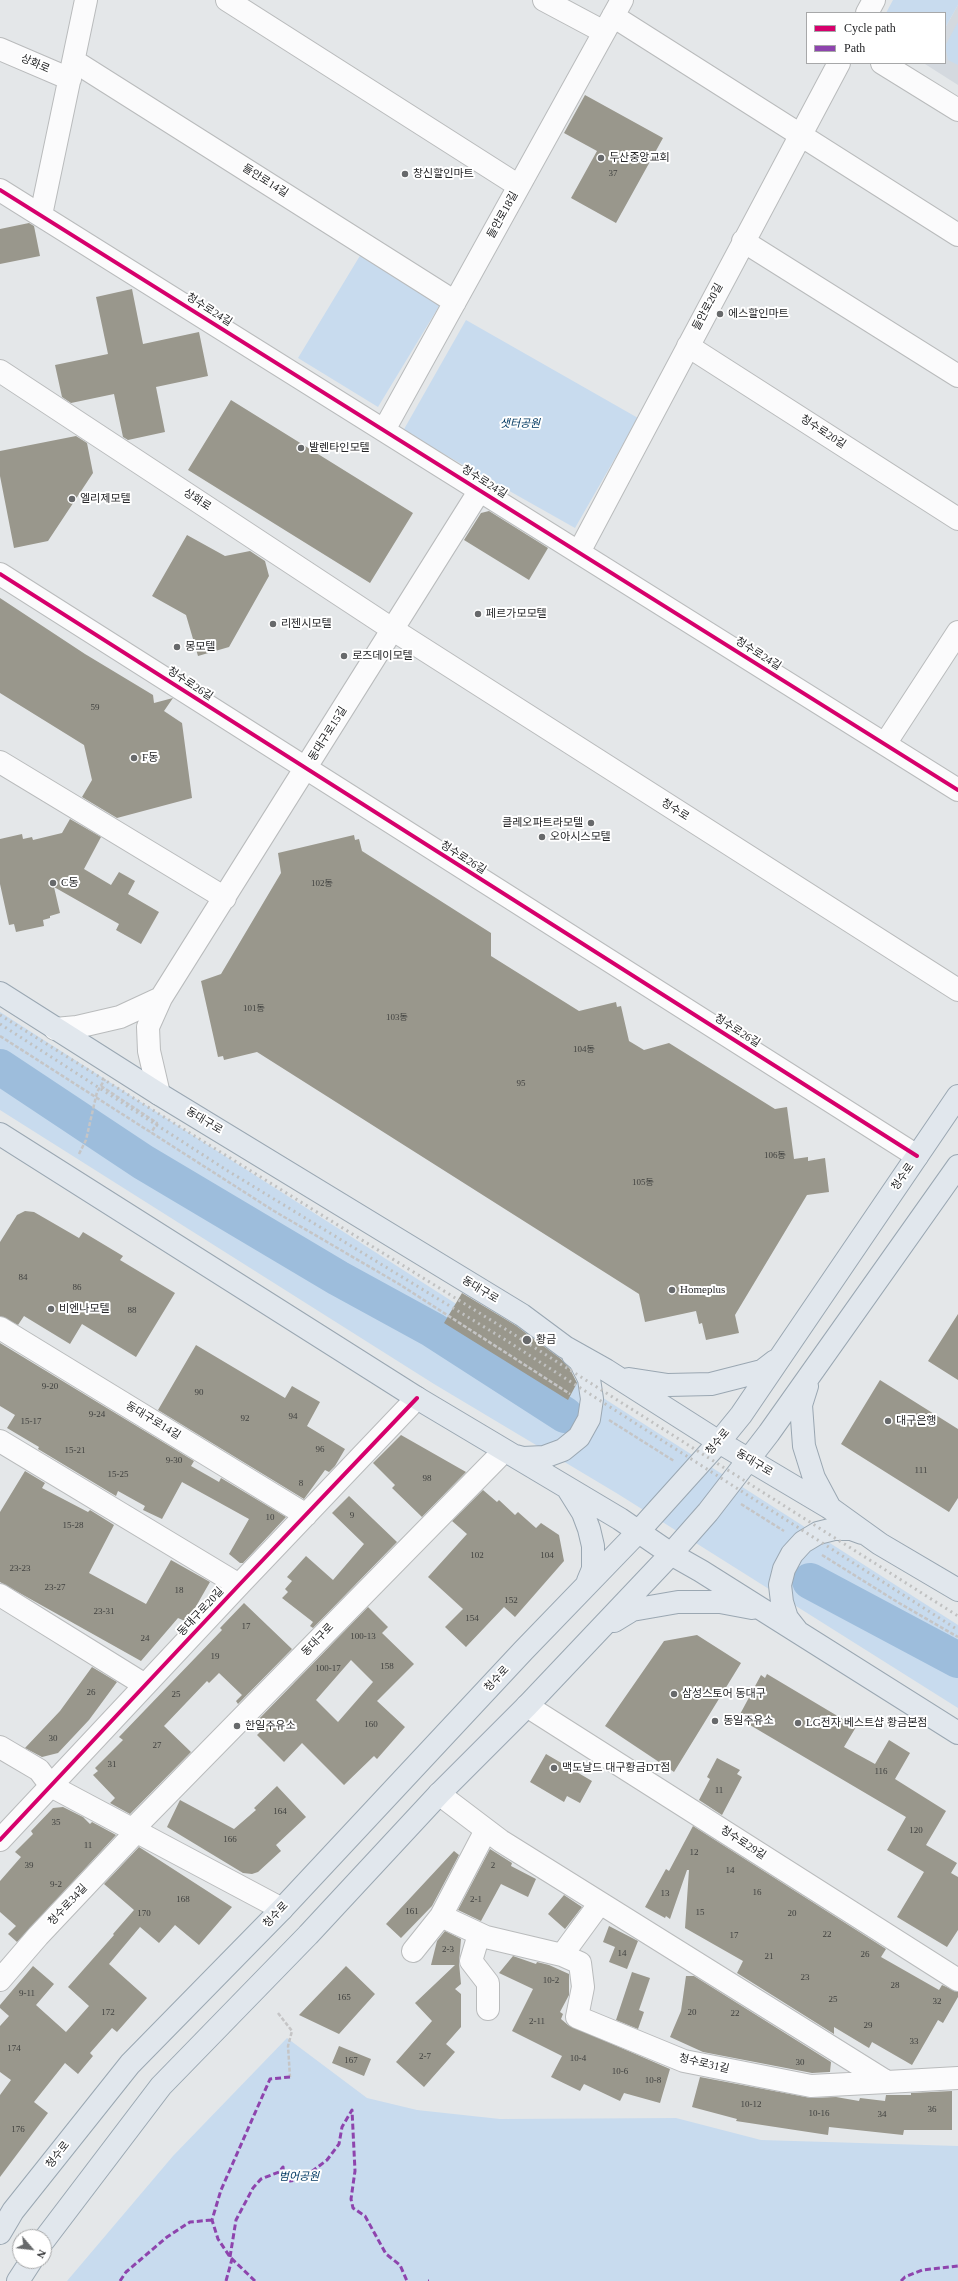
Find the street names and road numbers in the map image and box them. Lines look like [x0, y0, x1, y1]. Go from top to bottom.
street label: 상화로 [18, 52, 52, 76]
street label: 들안로14길 [240, 162, 290, 200]
street label: 들안로18길 [485, 189, 521, 241]
street label: 들안로20길 [690, 281, 726, 333]
street label: 청수로24길 [184, 291, 234, 329]
street label: 청수로20길 [798, 412, 848, 452]
street label: 청수로24길 [459, 463, 509, 501]
street label: 상화로 [181, 486, 213, 514]
street label: 청수로24길 [733, 635, 783, 673]
street label: 청수로26길 [165, 664, 215, 704]
street label: 동대구로15길 [306, 704, 350, 764]
street label: 청수로 [659, 796, 691, 824]
street label: 청수로26길 [438, 839, 488, 877]
street label: 청수로26길 [712, 1012, 762, 1050]
street label: 동대구로 [183, 1105, 225, 1137]
street label: 청수로 [889, 1161, 917, 1193]
street label: 동대구로 [459, 1274, 501, 1306]
street label: 동대구로14길 [123, 1399, 183, 1443]
street label: 청수로 [703, 1426, 733, 1458]
street label: 동대구로 [733, 1447, 775, 1479]
street label: 동대구로20길 [175, 1585, 227, 1639]
street label: 동대구로 [299, 1621, 337, 1659]
street label: 청수로 [482, 1663, 512, 1695]
street label: 청수로29길 [718, 1823, 768, 1863]
street label: 청수로34길 [46, 1882, 90, 1928]
street label: 청수로 [261, 1899, 291, 1931]
street label: 청수로31길 [677, 2052, 731, 2076]
street label: 청수로 [43, 2139, 73, 2171]

